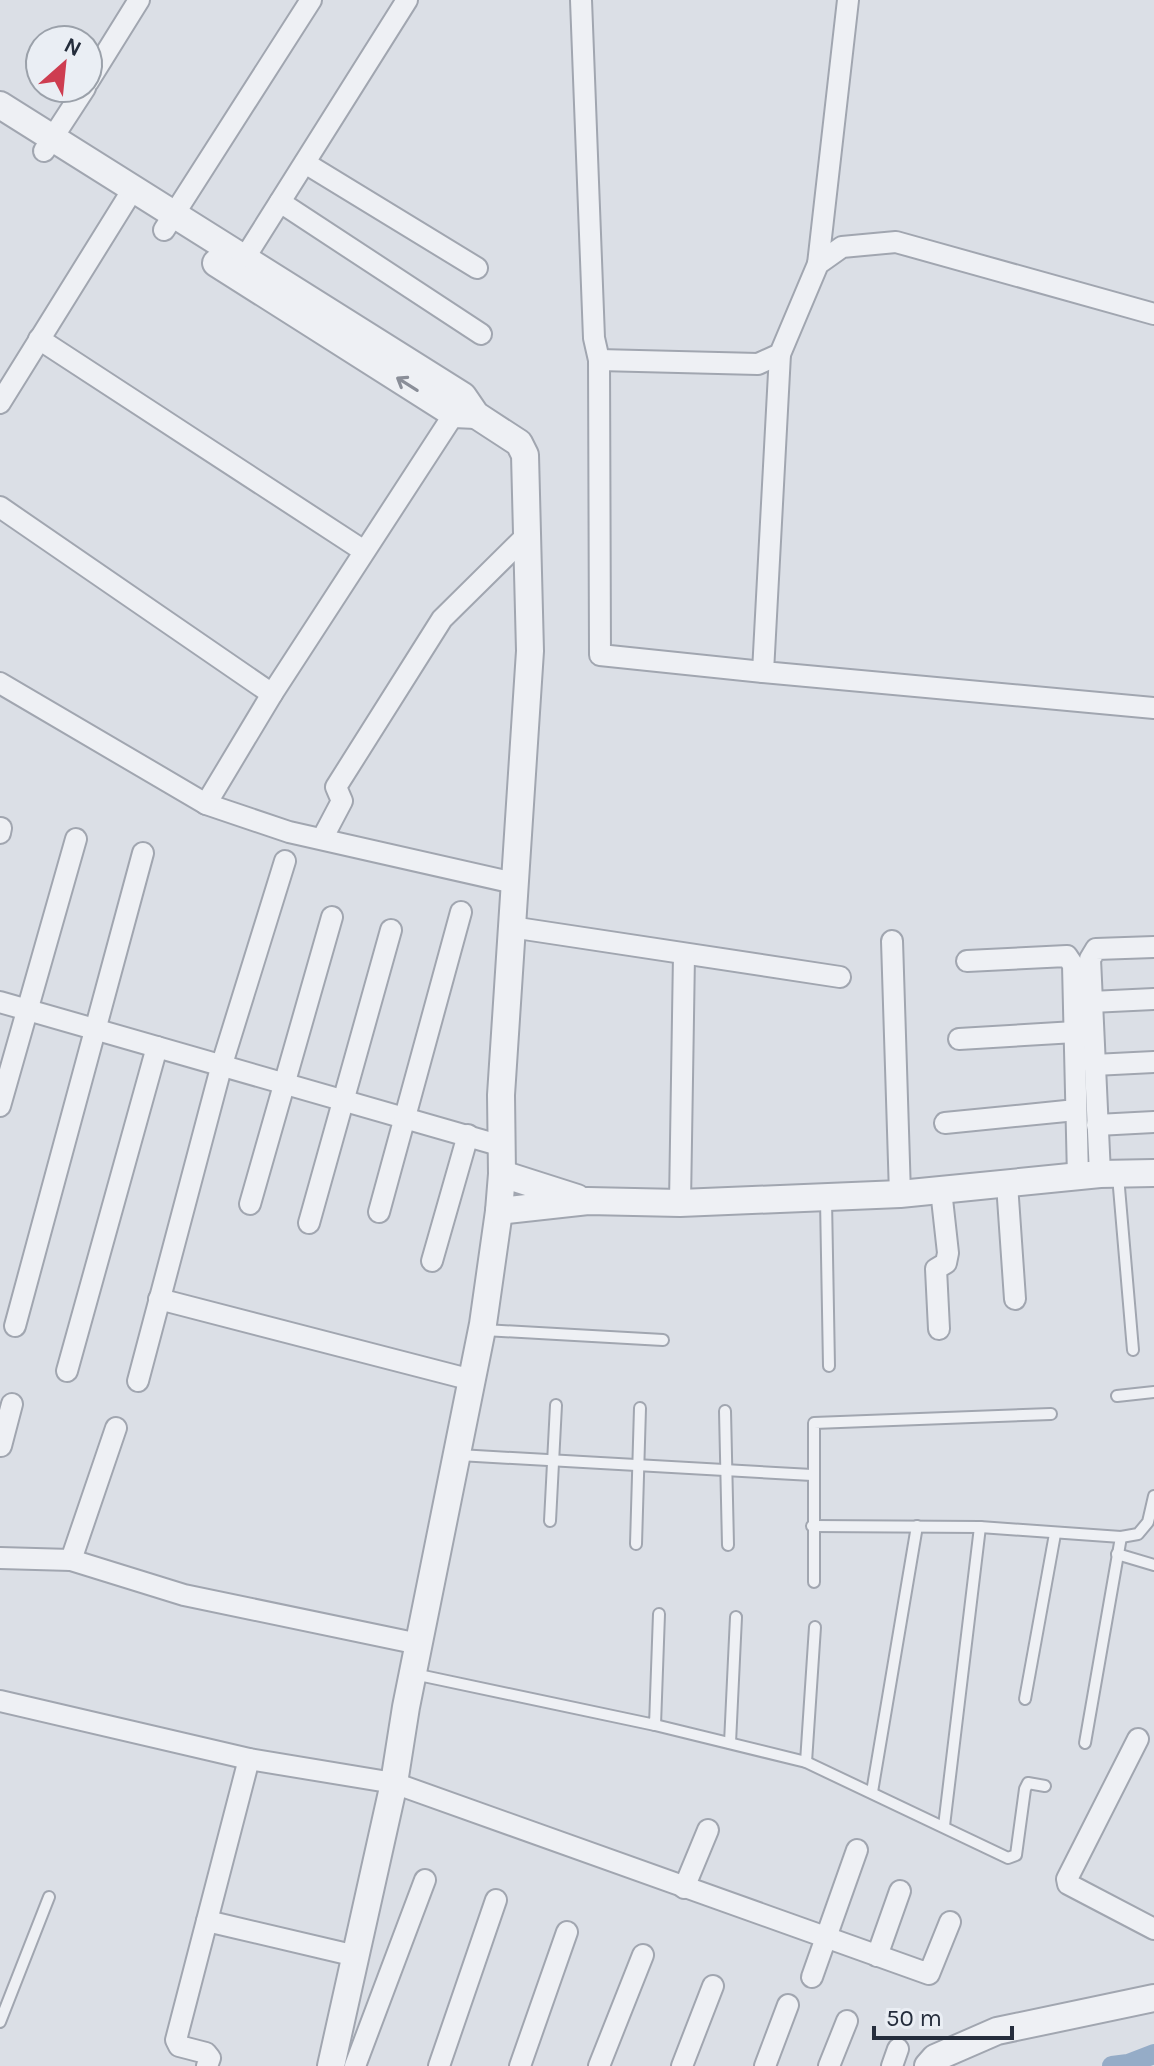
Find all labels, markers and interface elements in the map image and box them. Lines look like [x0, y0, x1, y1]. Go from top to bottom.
north arrow [24, 24, 104, 104]
text: N [60, 32, 86, 62]
one-way arrow [396, 376, 419, 392]
scale bar [874, 1990, 1012, 2040]
text: 50 m [886, 2004, 942, 2032]

